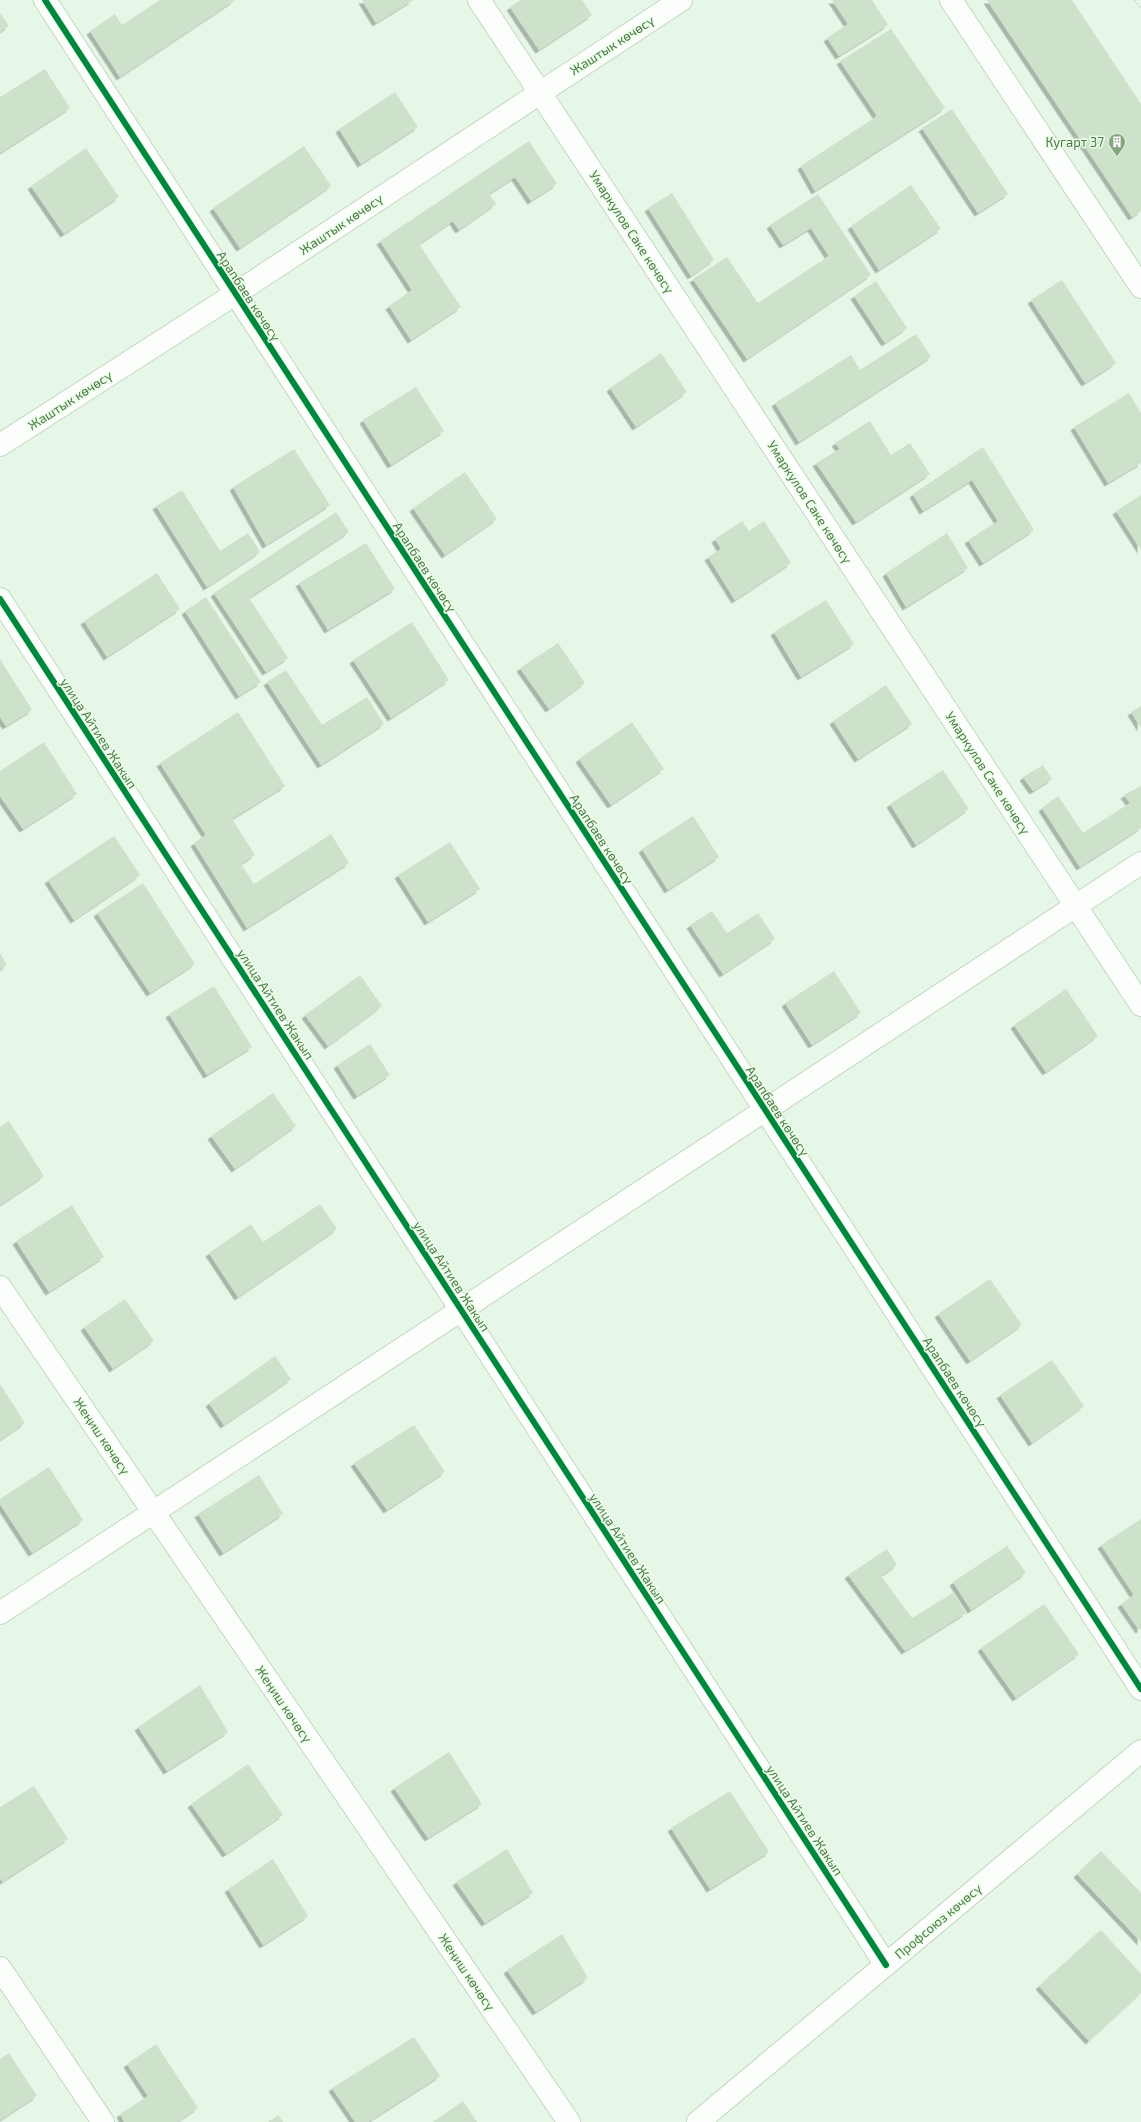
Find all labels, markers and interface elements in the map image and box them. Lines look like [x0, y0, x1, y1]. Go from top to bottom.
street label: Жаштык көчөсү [567, 11, 658, 78]
building icon: Кугарт 37 [1107, 132, 1127, 157]
place label: Кугарт 37 [1046, 134, 1104, 150]
street label: Умаркулов Саке көчөсү [586, 167, 678, 297]
street label: Жаштык көчөсү [296, 190, 386, 258]
street label: Арапбаев көчөсү [214, 248, 284, 345]
street label: Жаштык көчөсү [25, 366, 116, 433]
street label: Умаркулов Саке көчөсү [764, 437, 856, 567]
street label: Арапбаев көчөсү [390, 519, 460, 616]
street label: улица Айтиев Жакып [57, 675, 141, 791]
street label: Умаркулов Саке көчөсү [942, 708, 1034, 838]
street label: Арапбаев көчөсү [567, 791, 637, 888]
street label: улица Айтиев Жакып [234, 946, 318, 1062]
street label: Арапбаев көчөсү [743, 1063, 813, 1160]
street label: улица Айтиев Жакып [410, 1218, 494, 1334]
street label: Арапбаев көчөсү [920, 1334, 990, 1431]
street label: Жеңиш көчөсү [70, 1394, 134, 1478]
street label: улица Айтиев Жакып [586, 1490, 670, 1606]
street label: Жеңиш көчөсү [252, 1662, 316, 1746]
street label: улица Айтиев Жакып [763, 1762, 847, 1878]
street label: Профсоюз көчөсү [891, 1880, 985, 1962]
street label: Жеңиш көчөсү [435, 1930, 499, 2014]

